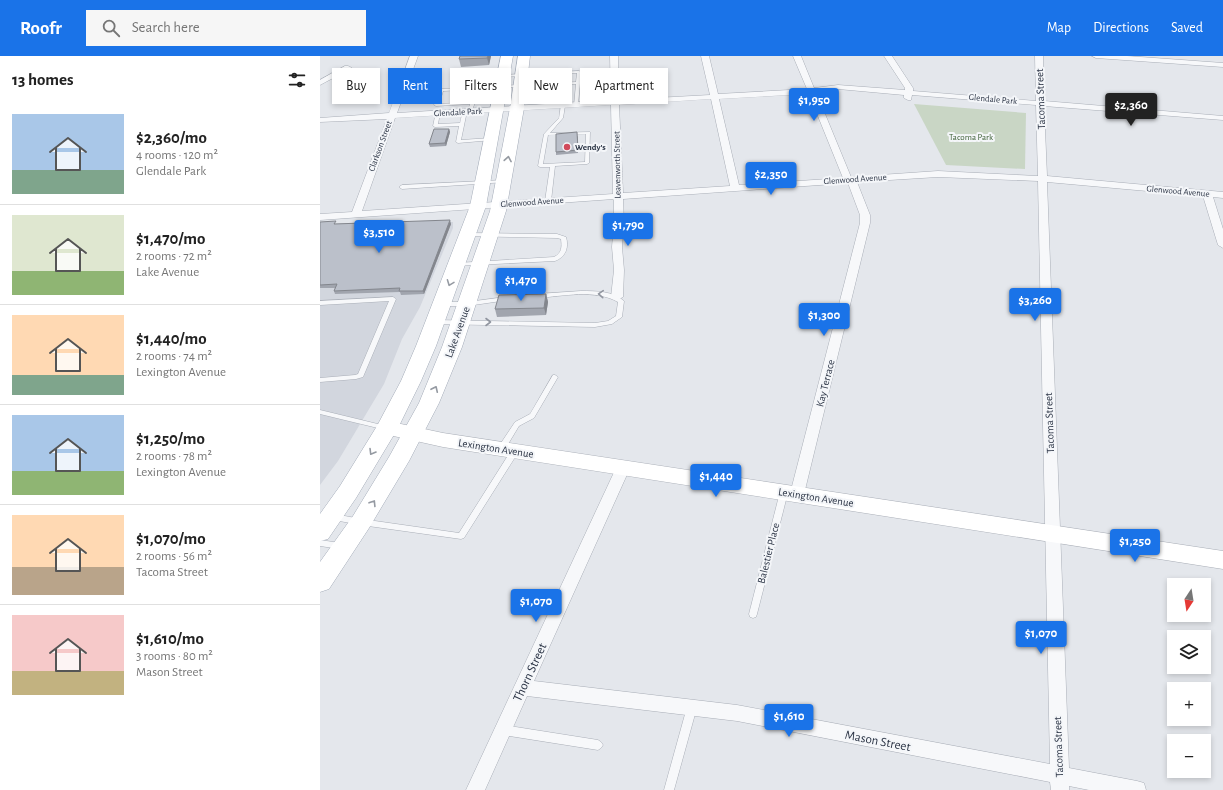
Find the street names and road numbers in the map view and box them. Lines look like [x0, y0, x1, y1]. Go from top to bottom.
street label: Tacoma Street [1034, 68, 1047, 130]
street label: Glendale Park [968, 93, 1018, 106]
street label: Glendale Park [434, 107, 483, 118]
street label: Clarkson Street [367, 120, 394, 173]
street label: Leavenworth Street [612, 131, 623, 199]
street label: Glenwood Avenue [823, 173, 887, 186]
street label: Glenwood Avenue [1146, 184, 1210, 199]
street label: Glenwood Avenue [500, 196, 564, 209]
street label: Lake Avenue [443, 305, 472, 359]
street label: Kay Terrace [814, 358, 837, 408]
street label: Tacoma Street [1043, 392, 1056, 454]
street label: Lexington Avenue [457, 437, 534, 460]
street label: Lexington Avenue [777, 486, 854, 509]
street label: Balestier Place [756, 522, 781, 585]
street label: Thorn Street [511, 641, 550, 704]
street label: Tacoma Street [1052, 716, 1065, 778]
street label: Mason Street [844, 729, 912, 754]

